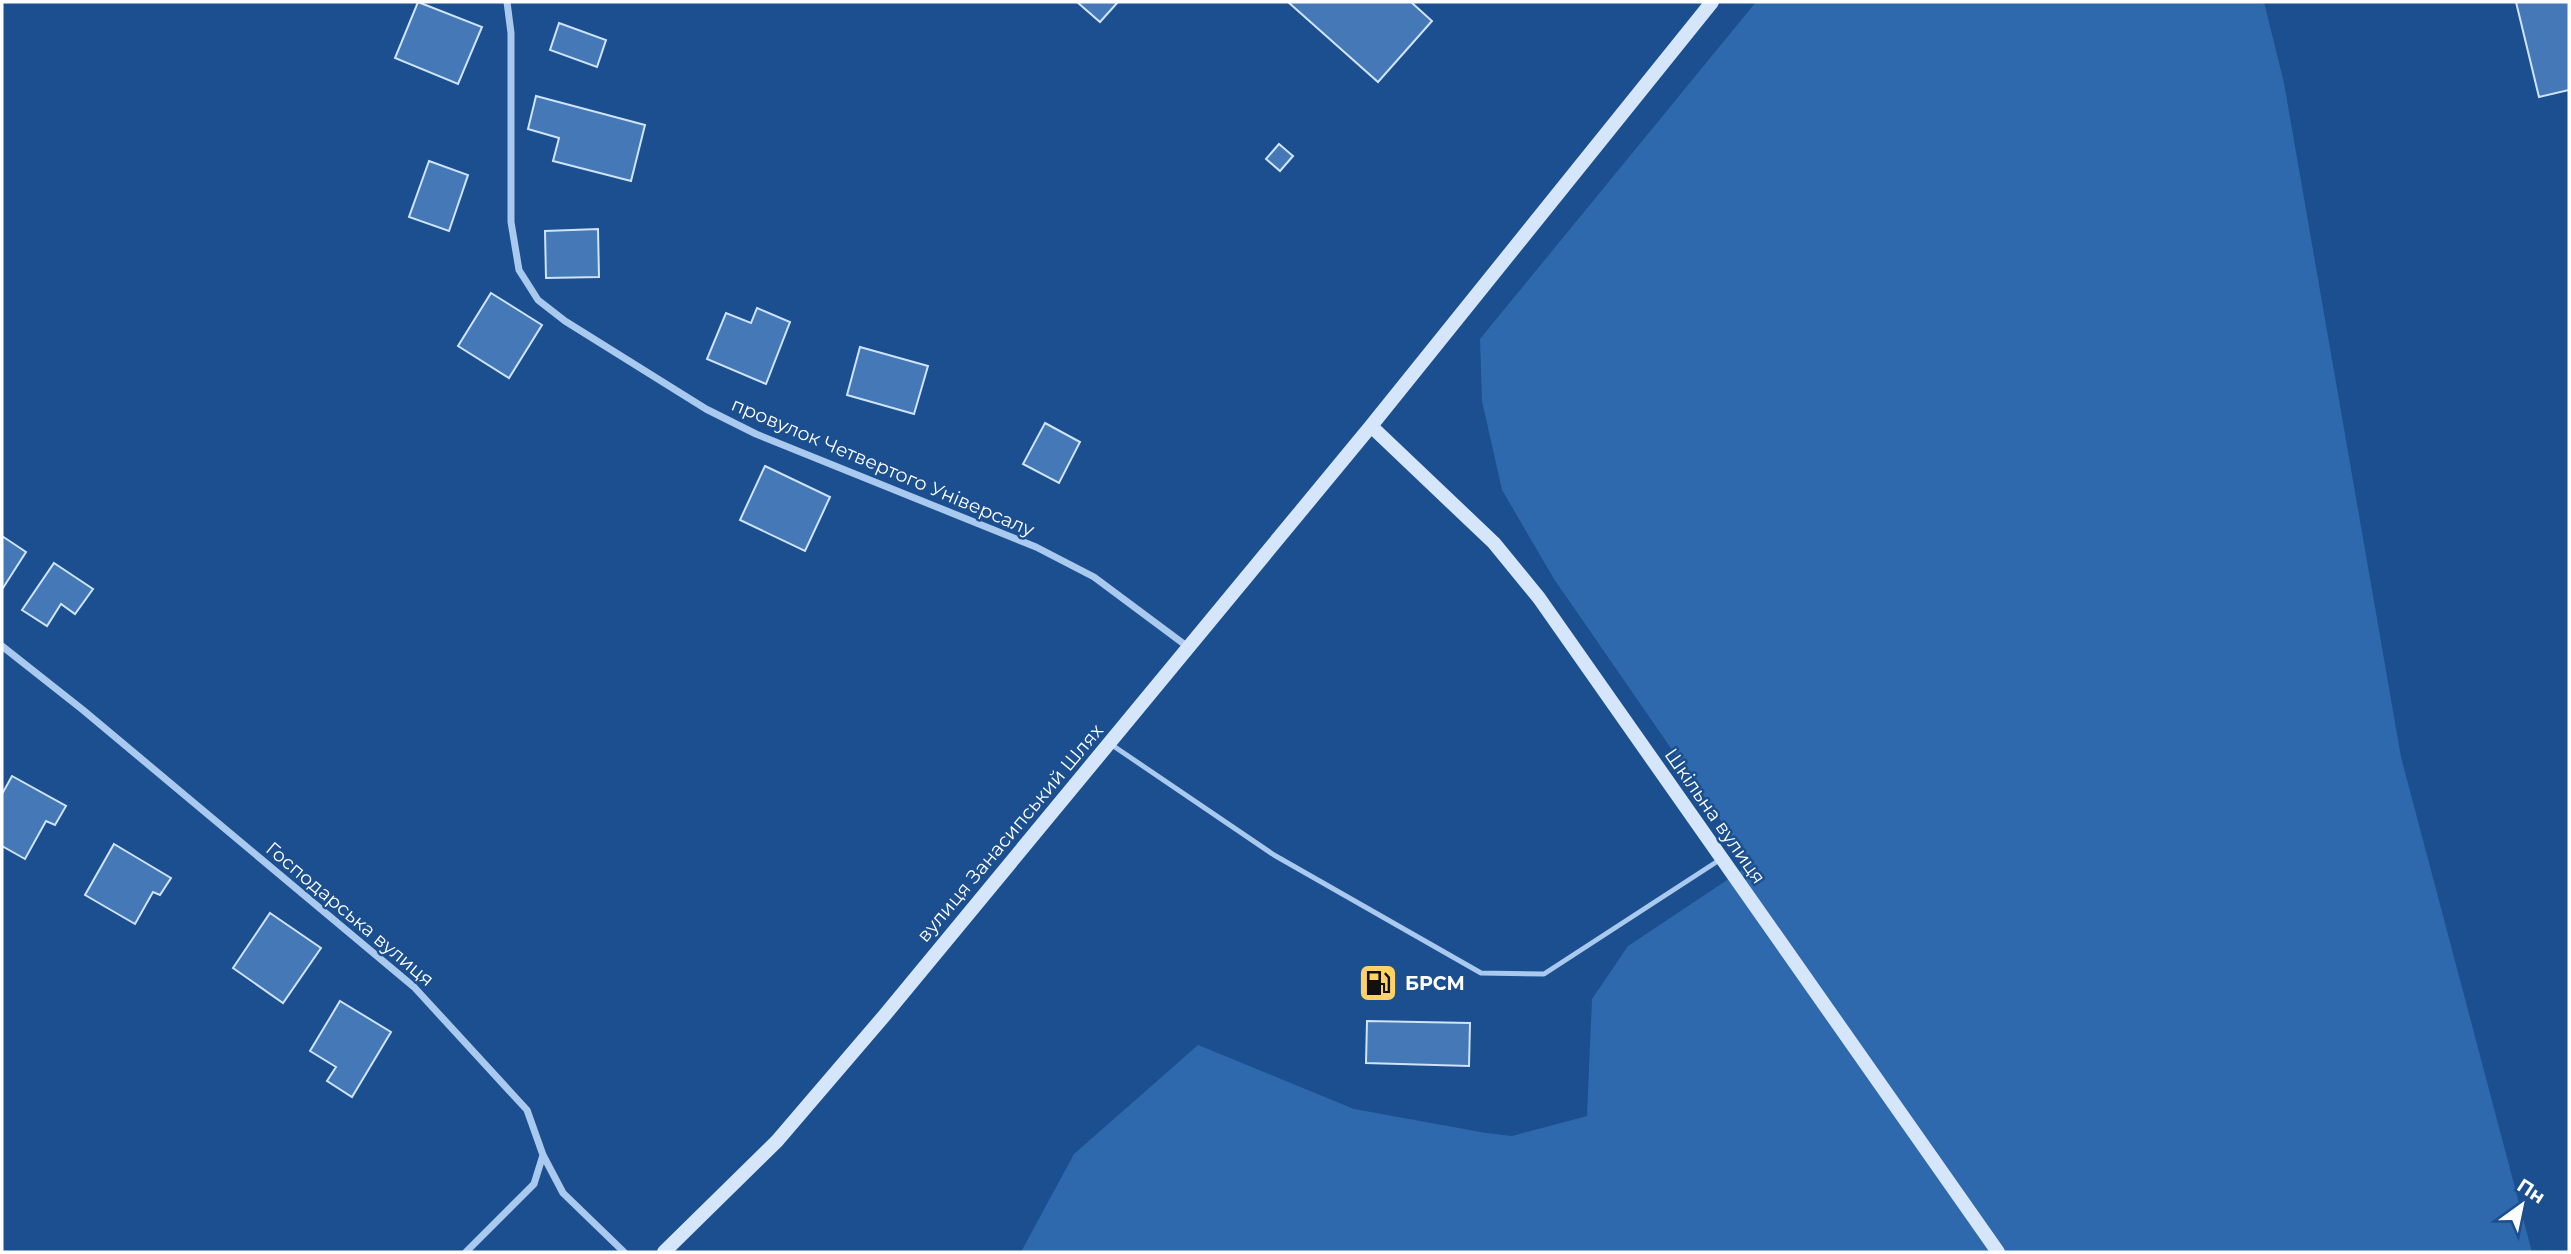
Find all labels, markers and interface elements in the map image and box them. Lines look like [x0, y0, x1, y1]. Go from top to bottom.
street label: провулок Четвертого Універсалу [728, 393, 1038, 542]
street label: вулиця Занасипський Шлях [912, 719, 1108, 947]
street label: Шкільна вулиця [1660, 744, 1770, 888]
street label: Господарська вулиця [261, 837, 439, 991]
fuel station icon: БРСМ [1357, 962, 1399, 1004]
place label: БРСМ [1405, 972, 1465, 995]
north arrow [2487, 1170, 2557, 1240]
text: Пн [2513, 1174, 2549, 1209]

